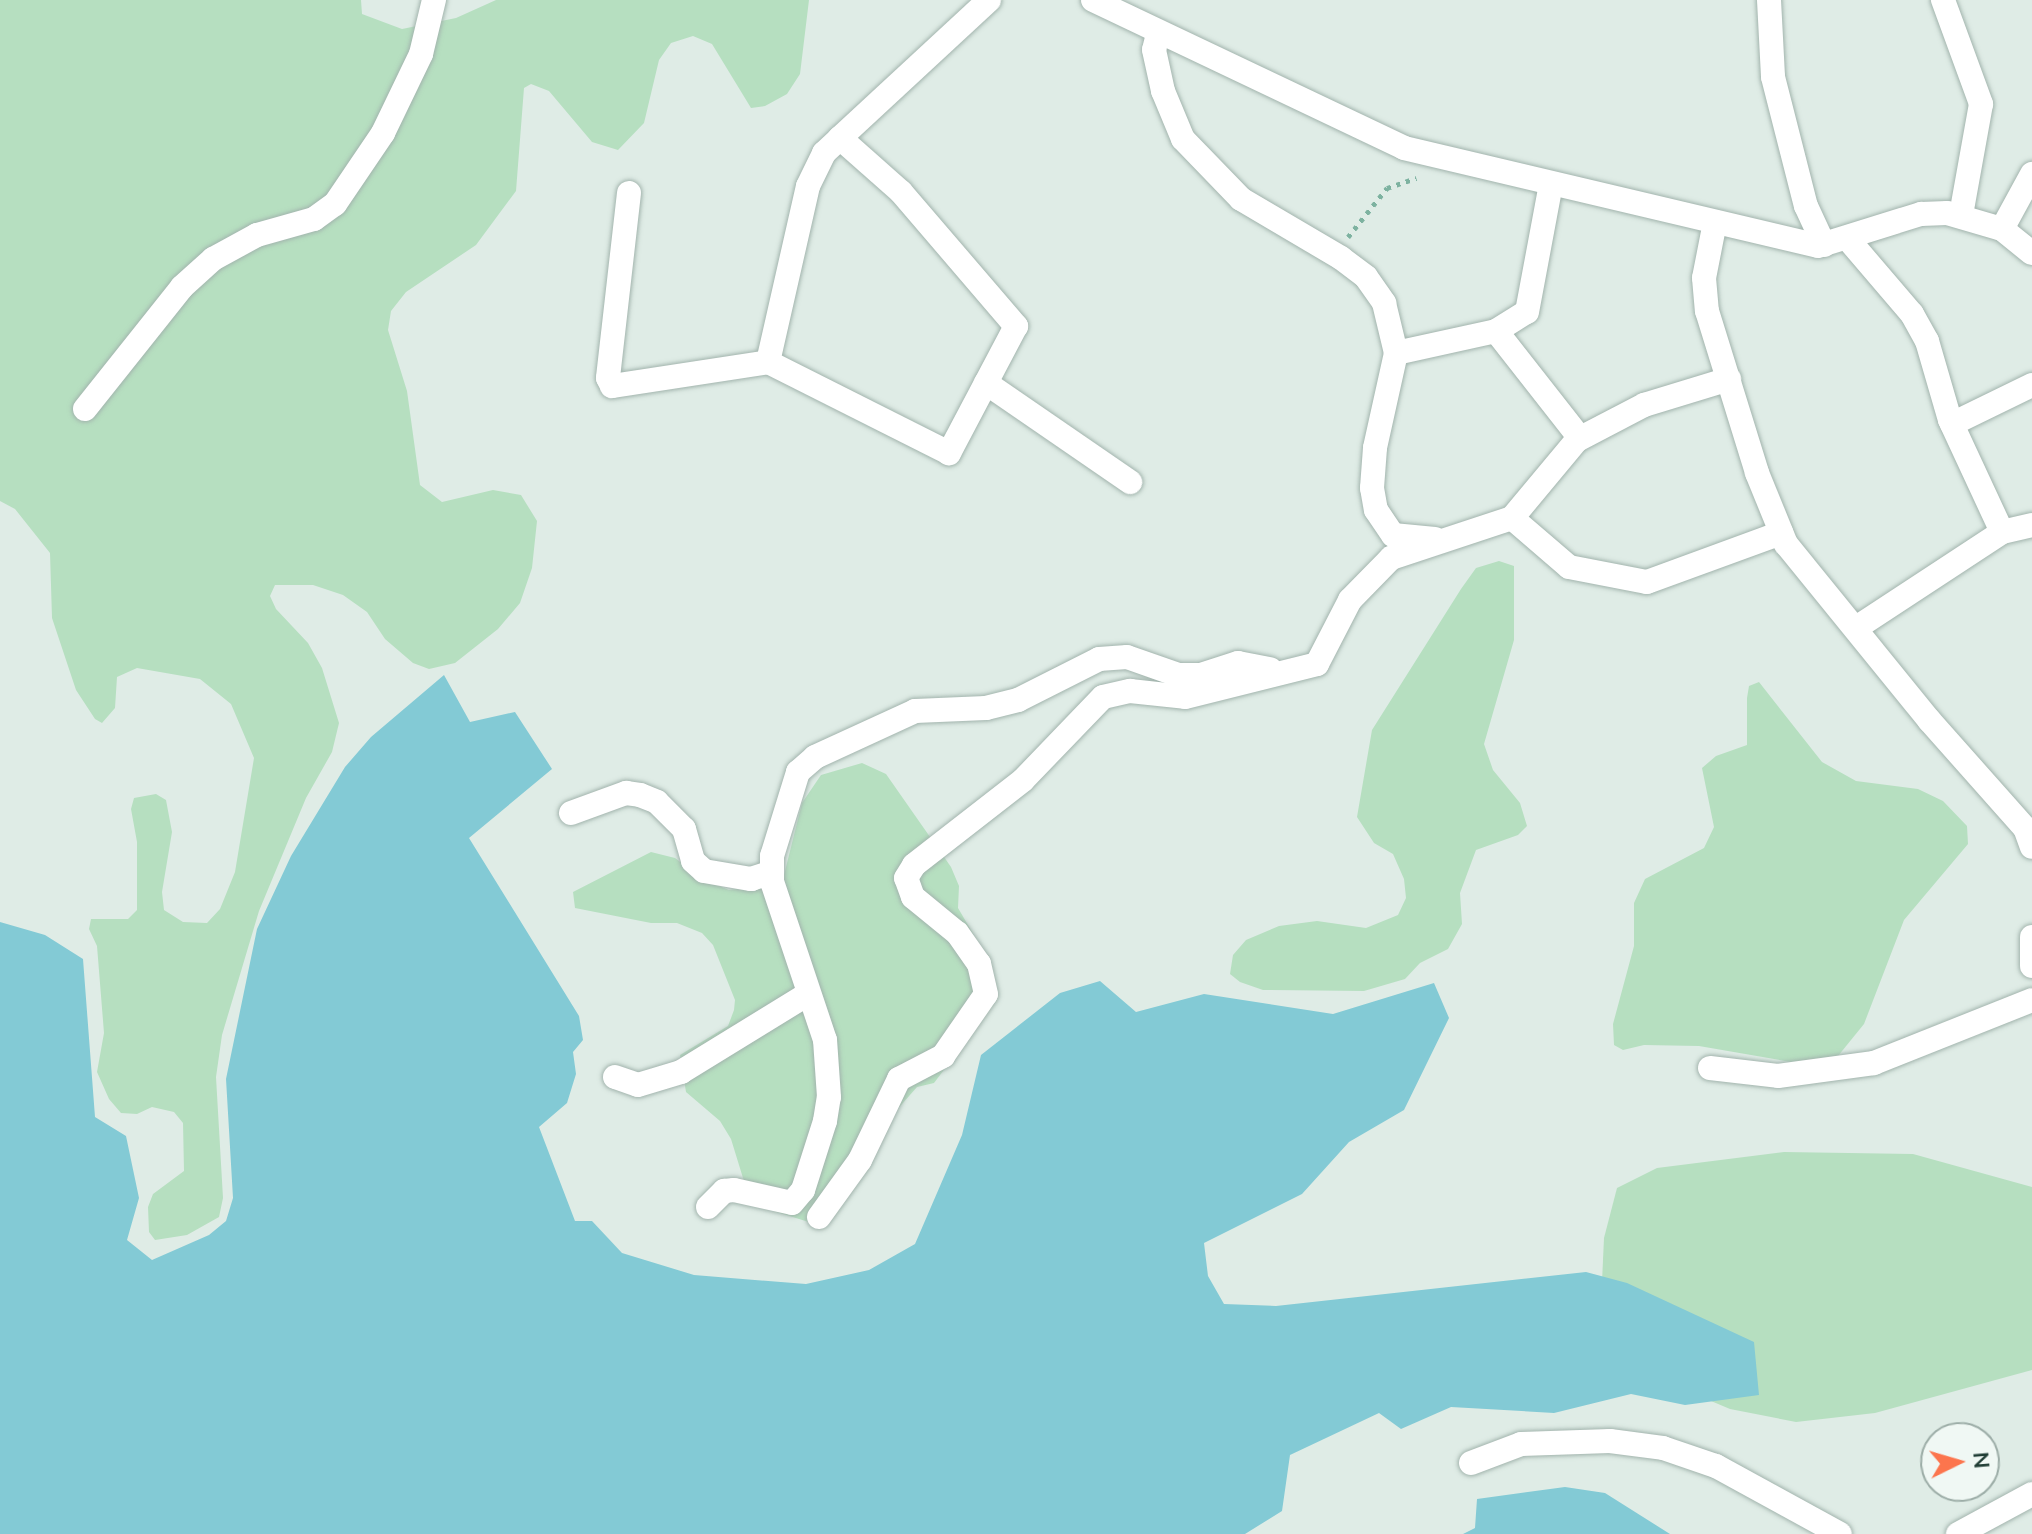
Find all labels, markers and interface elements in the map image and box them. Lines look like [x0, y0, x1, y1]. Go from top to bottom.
north arrow [1920, 1422, 2000, 1502]
text: N [1967, 1451, 1997, 1470]

